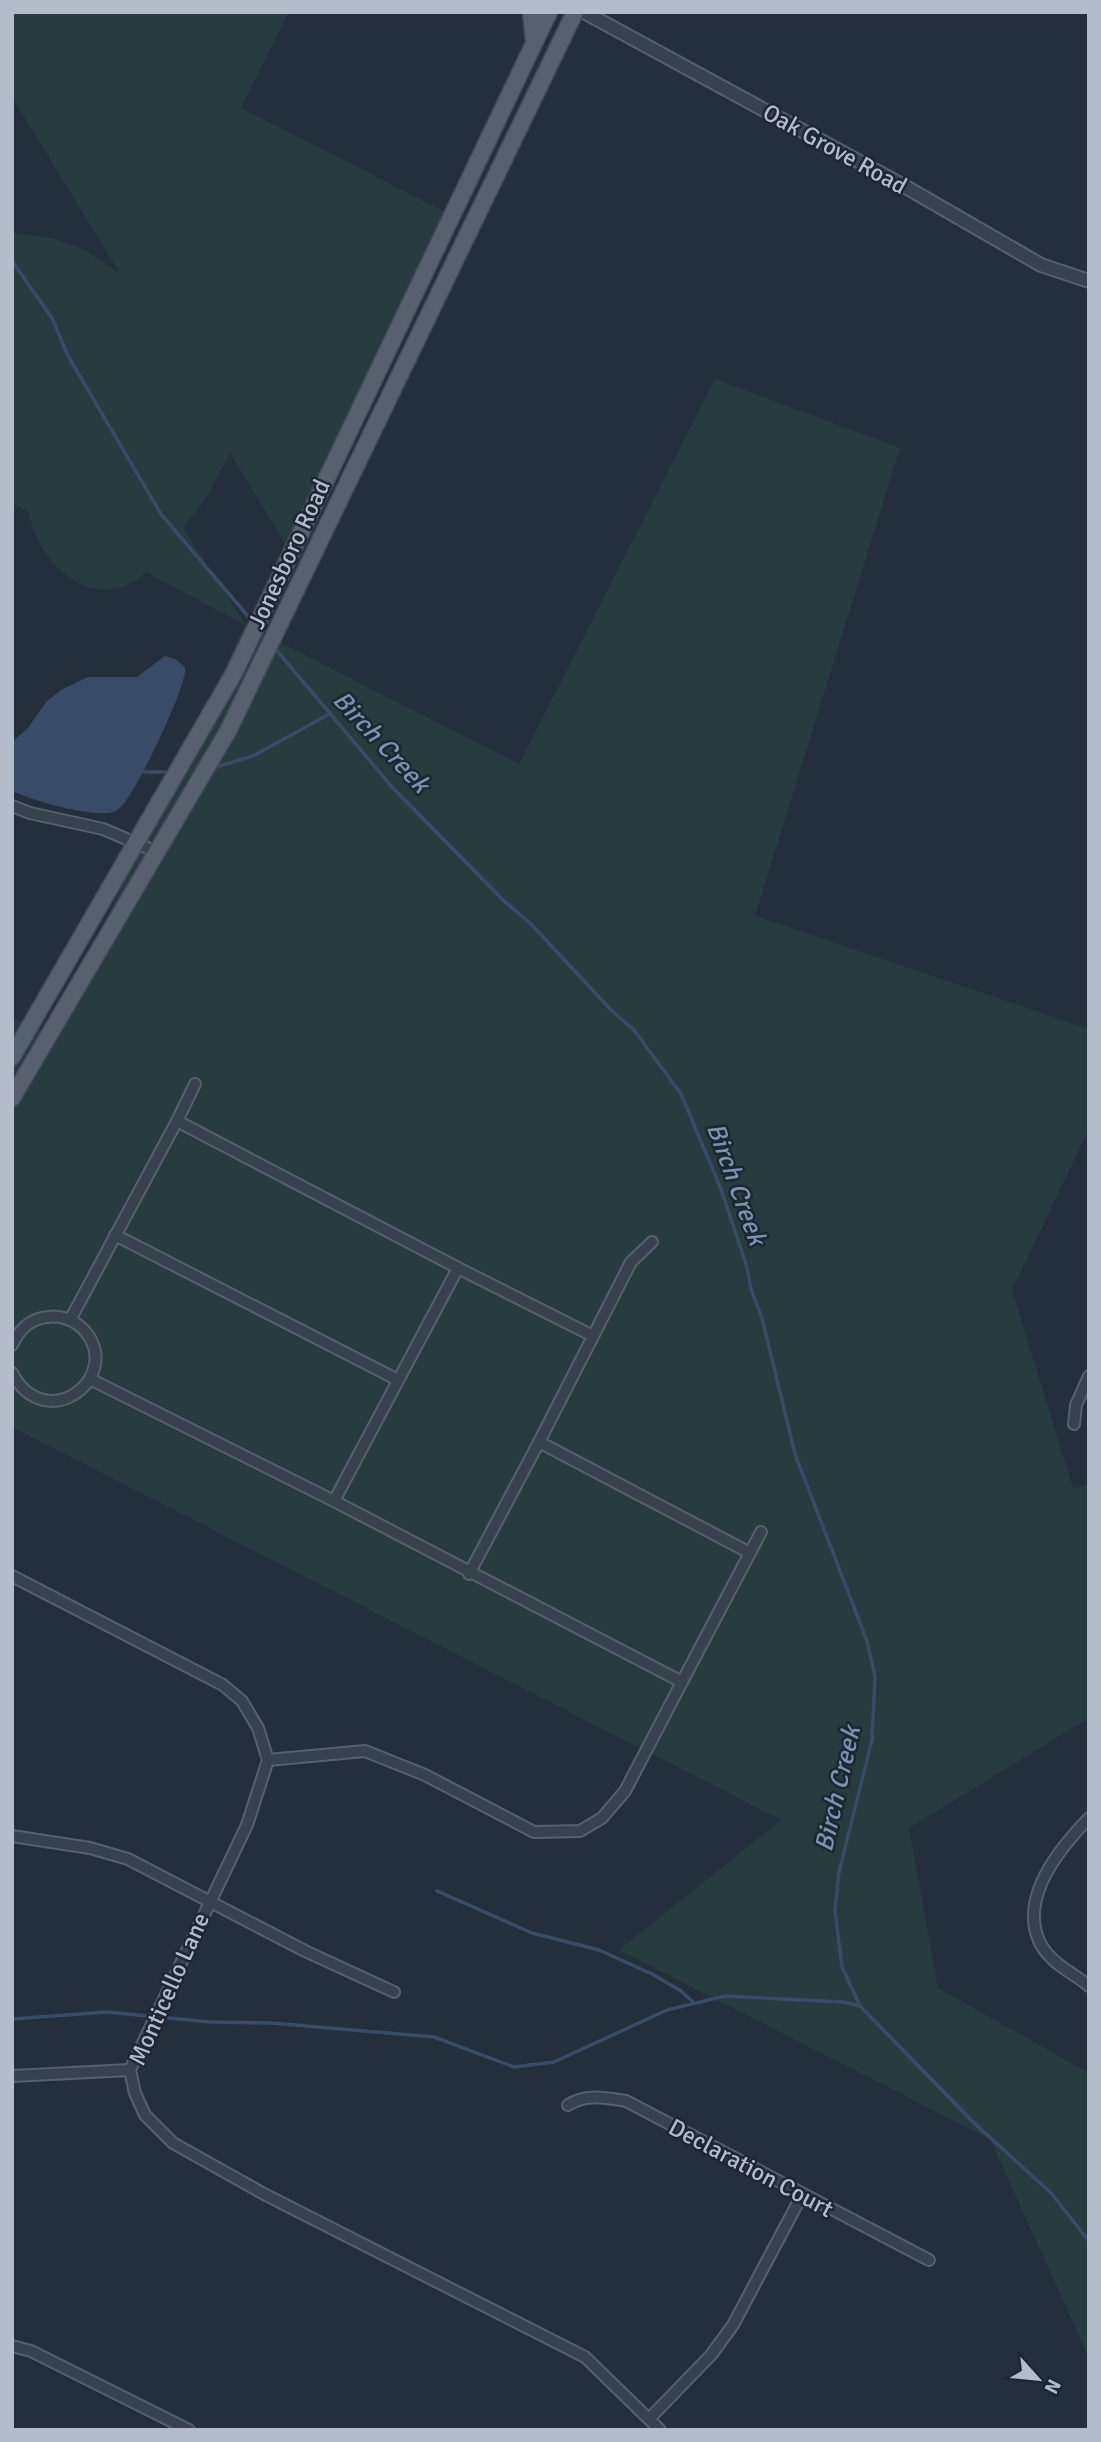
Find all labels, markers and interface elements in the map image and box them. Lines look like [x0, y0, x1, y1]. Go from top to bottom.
street label: Oak Grove Road [758, 97, 912, 201]
street label: Jonesboro Road [241, 474, 337, 634]
water label: Birch Creek [326, 684, 438, 801]
water label: Birch Creek [699, 1118, 774, 1251]
water label: Birch Creek [808, 1721, 868, 1855]
street label: Monticello Lane [122, 1908, 216, 2070]
street label: Declaration Court [663, 2112, 839, 2224]
north arrow [1003, 2344, 1073, 2414]
text: N [1039, 2375, 1066, 2398]

